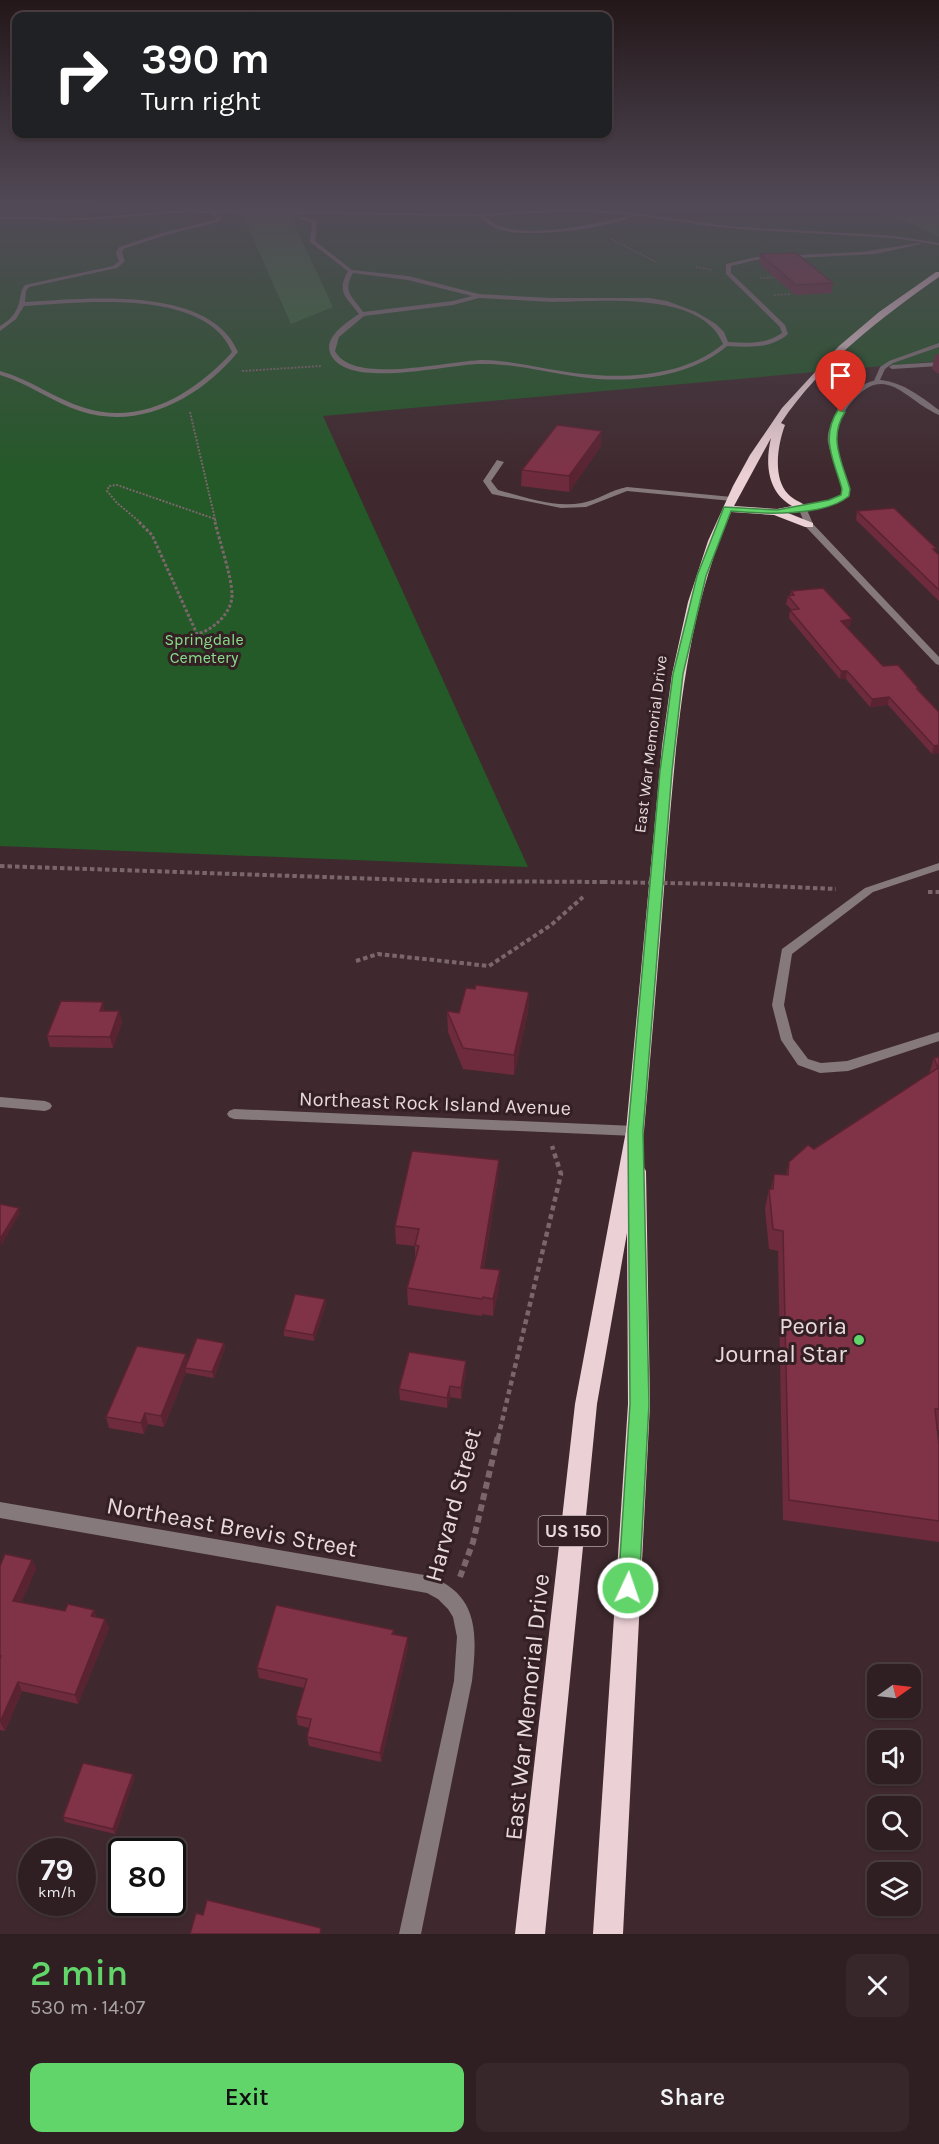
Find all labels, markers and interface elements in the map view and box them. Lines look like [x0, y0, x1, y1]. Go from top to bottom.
text: 390 m [141, 34, 270, 84]
icon: right [42, 36, 120, 114]
text: Turn right [141, 85, 261, 117]
pin [815, 350, 866, 412]
icon: arrive [824, 359, 857, 392]
park label: Springdale Cemetery [164, 630, 244, 667]
street label: East War Memorial Drive [630, 654, 671, 834]
street label: Northeast Rock Island Avenue [299, 1087, 571, 1120]
place label: Peoria Journal Star [715, 1312, 847, 1368]
marker: Peoria Journal Star [852, 1333, 866, 1347]
street label: Harvard Street [419, 1425, 487, 1585]
street label: Northeast Brevis Street [105, 1491, 359, 1563]
road number: US 150 [538, 1516, 608, 1546]
position arrow [596, 1556, 660, 1620]
street label: East War Memorial Drive [499, 1572, 555, 1842]
north arrow [867, 1664, 921, 1718]
map controls [867, 1664, 921, 1916]
button: sound [867, 1730, 921, 1784]
button: search [867, 1796, 921, 1850]
speed limit sign: 80 [108, 1838, 186, 1916]
text: 79 [40, 1852, 74, 1888]
button: layers [867, 1862, 921, 1916]
text: km/h [38, 1883, 76, 1901]
text: 2 min [30, 1952, 128, 1994]
button: close [846, 1954, 909, 2017]
text: 530 m · 14:07 [30, 1996, 145, 2019]
button: Exit [30, 2063, 464, 2132]
button: Share [476, 2063, 909, 2132]

